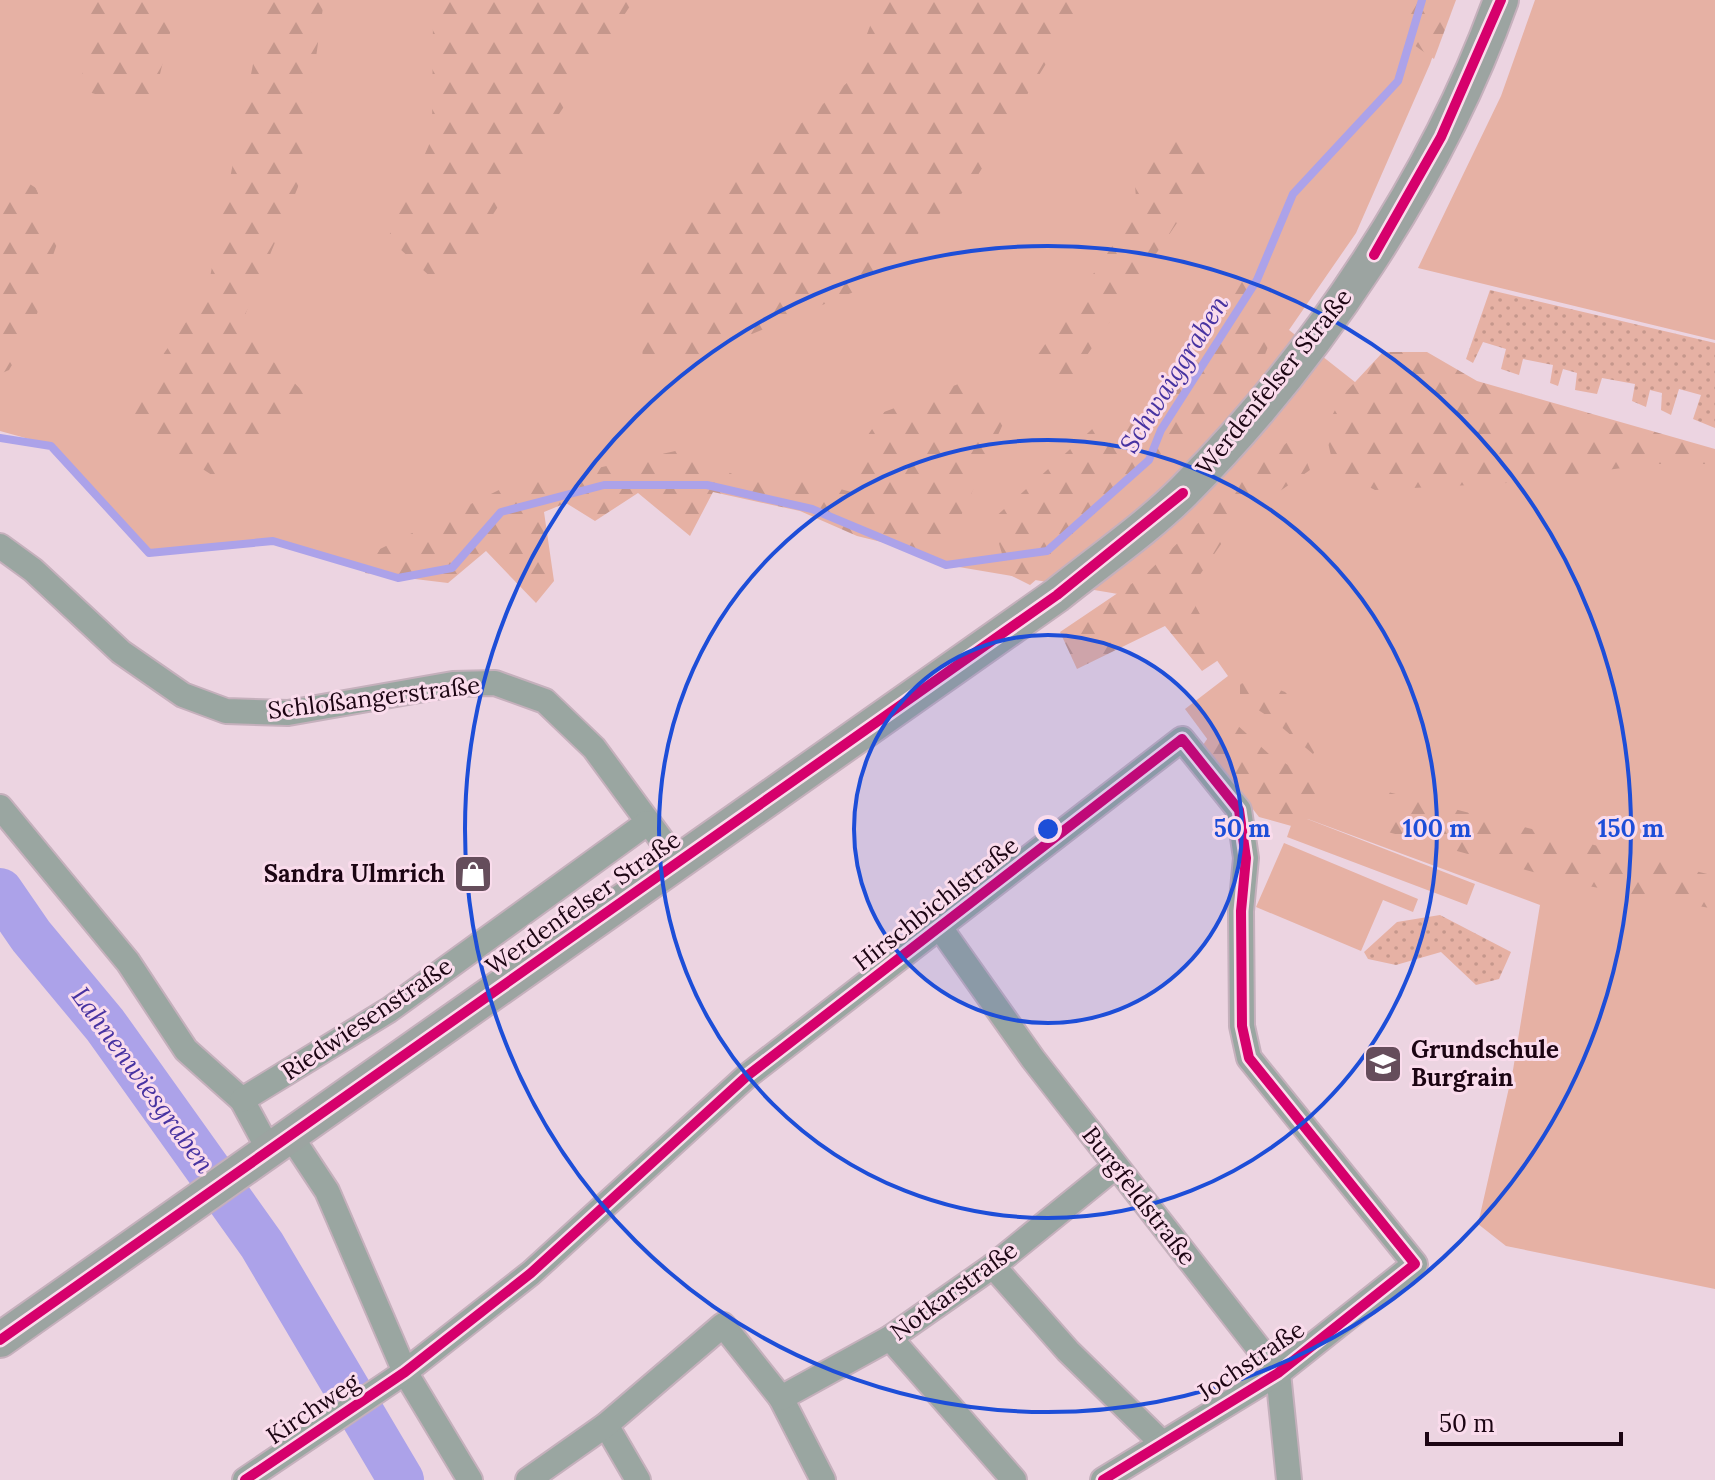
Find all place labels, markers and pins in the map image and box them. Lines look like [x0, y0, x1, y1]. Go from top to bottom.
centre of rings [1034, 815, 1062, 843]
shop icon: Sandra Ulmrich [452, 853, 494, 895]
place label: Sandra Ulmrich [264, 858, 445, 889]
place label: Grundschule Burgrain [1411, 1034, 1559, 1093]
school or university icon: Grundschule Burgrain [1362, 1043, 1404, 1085]

